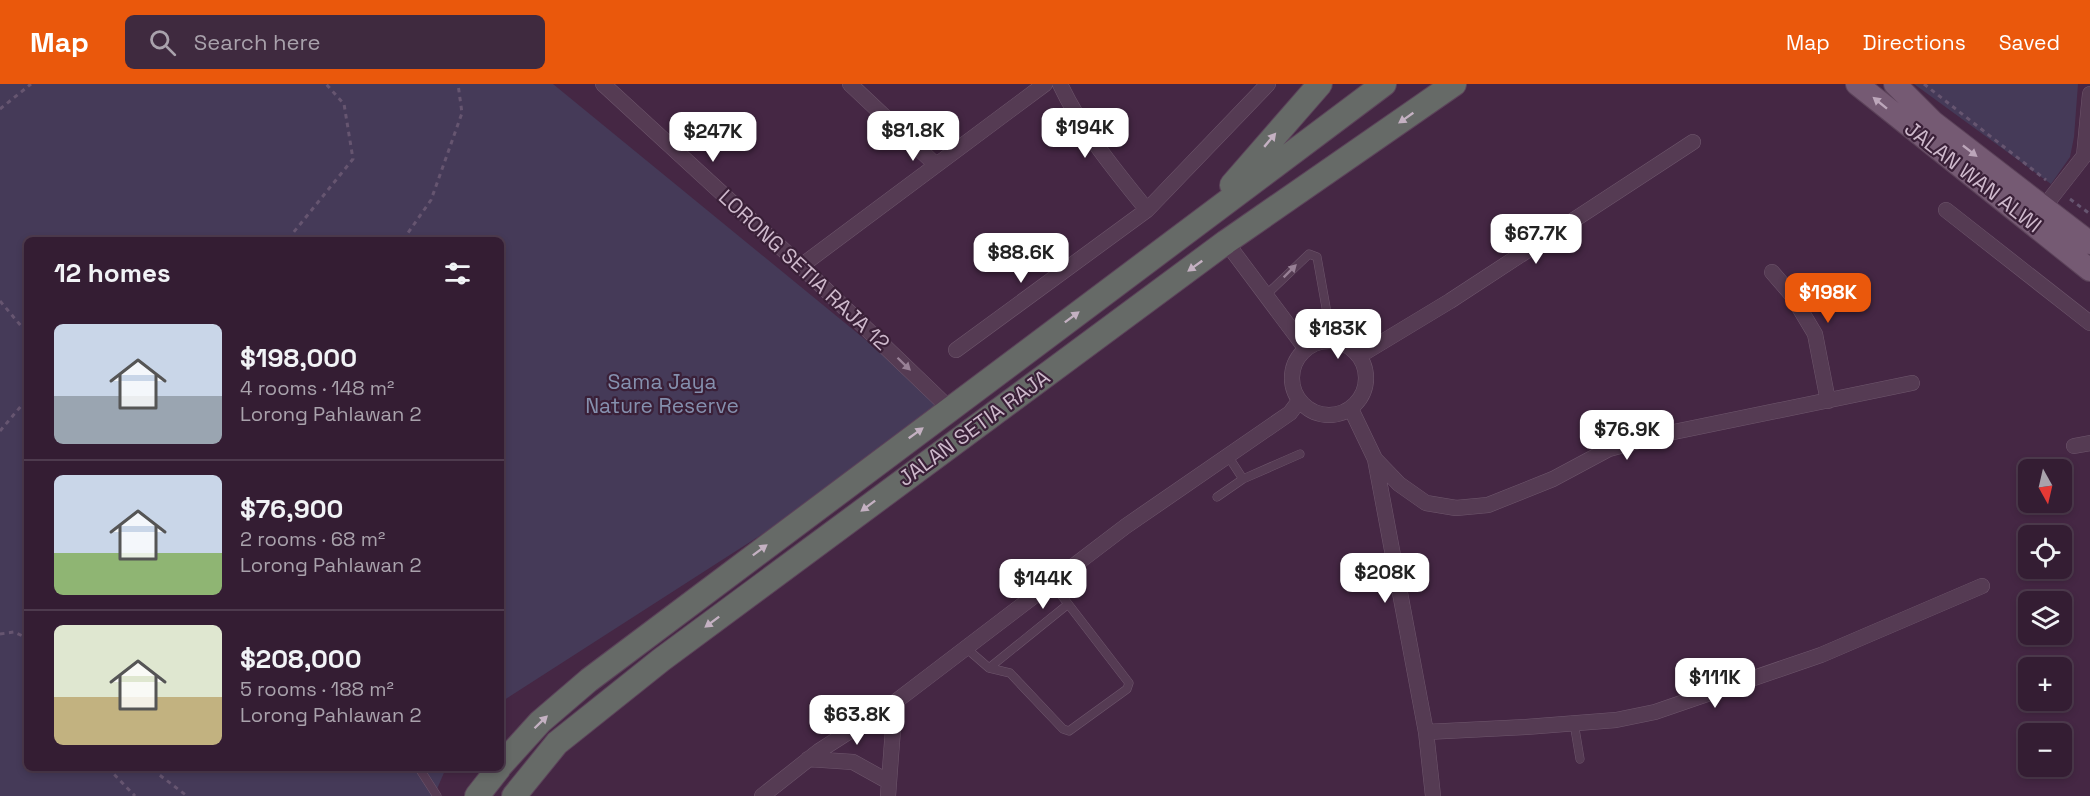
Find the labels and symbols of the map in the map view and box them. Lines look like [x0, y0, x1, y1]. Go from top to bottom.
one-way arrow [1872, 96, 1888, 109]
pin: $194K [1043, 108, 1127, 159]
pin: $81.8K [864, 111, 962, 162]
pin: $247K [671, 112, 755, 163]
one-way arrow [1399, 112, 1414, 124]
street label: JALAN WAN ALWI [1899, 115, 2047, 238]
one-way arrow [1263, 133, 1276, 148]
one-way arrow [1963, 144, 1978, 156]
street label: LORONG SETIA RAJA 12 [713, 183, 896, 356]
pin: $67.7K [1487, 214, 1585, 265]
pin: $88.6K [972, 233, 1070, 284]
one-way arrow [1187, 259, 1202, 271]
one-way arrow [1282, 264, 1296, 278]
pin: $198K [1786, 273, 1870, 324]
pin: $183K [1296, 309, 1380, 360]
one-way arrow [1065, 311, 1080, 323]
one-way arrow [896, 357, 910, 371]
street label: JALAN SETIA RAJA [892, 363, 1055, 492]
park label: Sama Jaya Nature Reserve [585, 368, 739, 419]
pin: $76.9K [1578, 410, 1676, 461]
one-way arrow [908, 427, 924, 439]
north arrow [2018, 459, 2072, 513]
one-way arrow [861, 500, 877, 512]
one-way arrow [753, 545, 768, 557]
pin: $208K [1343, 553, 1427, 604]
pin: $144K [1001, 559, 1085, 610]
one-way arrow [704, 616, 720, 628]
pin: $111K [1673, 658, 1757, 709]
pin: $63.8K [808, 695, 906, 746]
one-way arrow [533, 716, 547, 730]

